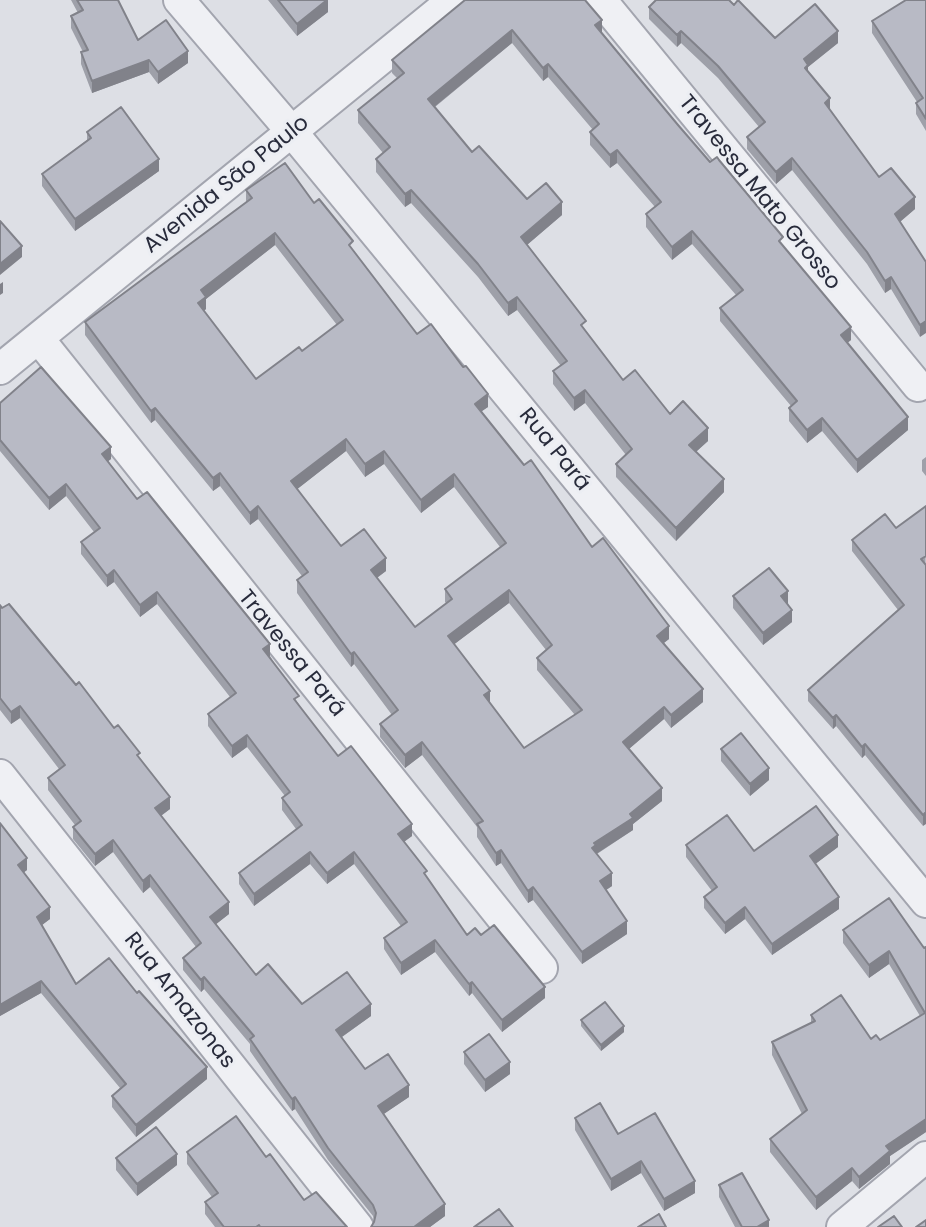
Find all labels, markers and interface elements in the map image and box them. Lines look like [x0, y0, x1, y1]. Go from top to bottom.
street label: Travessa Mato Grosso [672, 90, 846, 296]
street label: Avenida São Paulo [139, 110, 315, 260]
street label: Rua Pará [513, 403, 595, 497]
street label: Travessa Pará [232, 585, 350, 723]
street label: Rua Amazonas [118, 928, 240, 1074]

